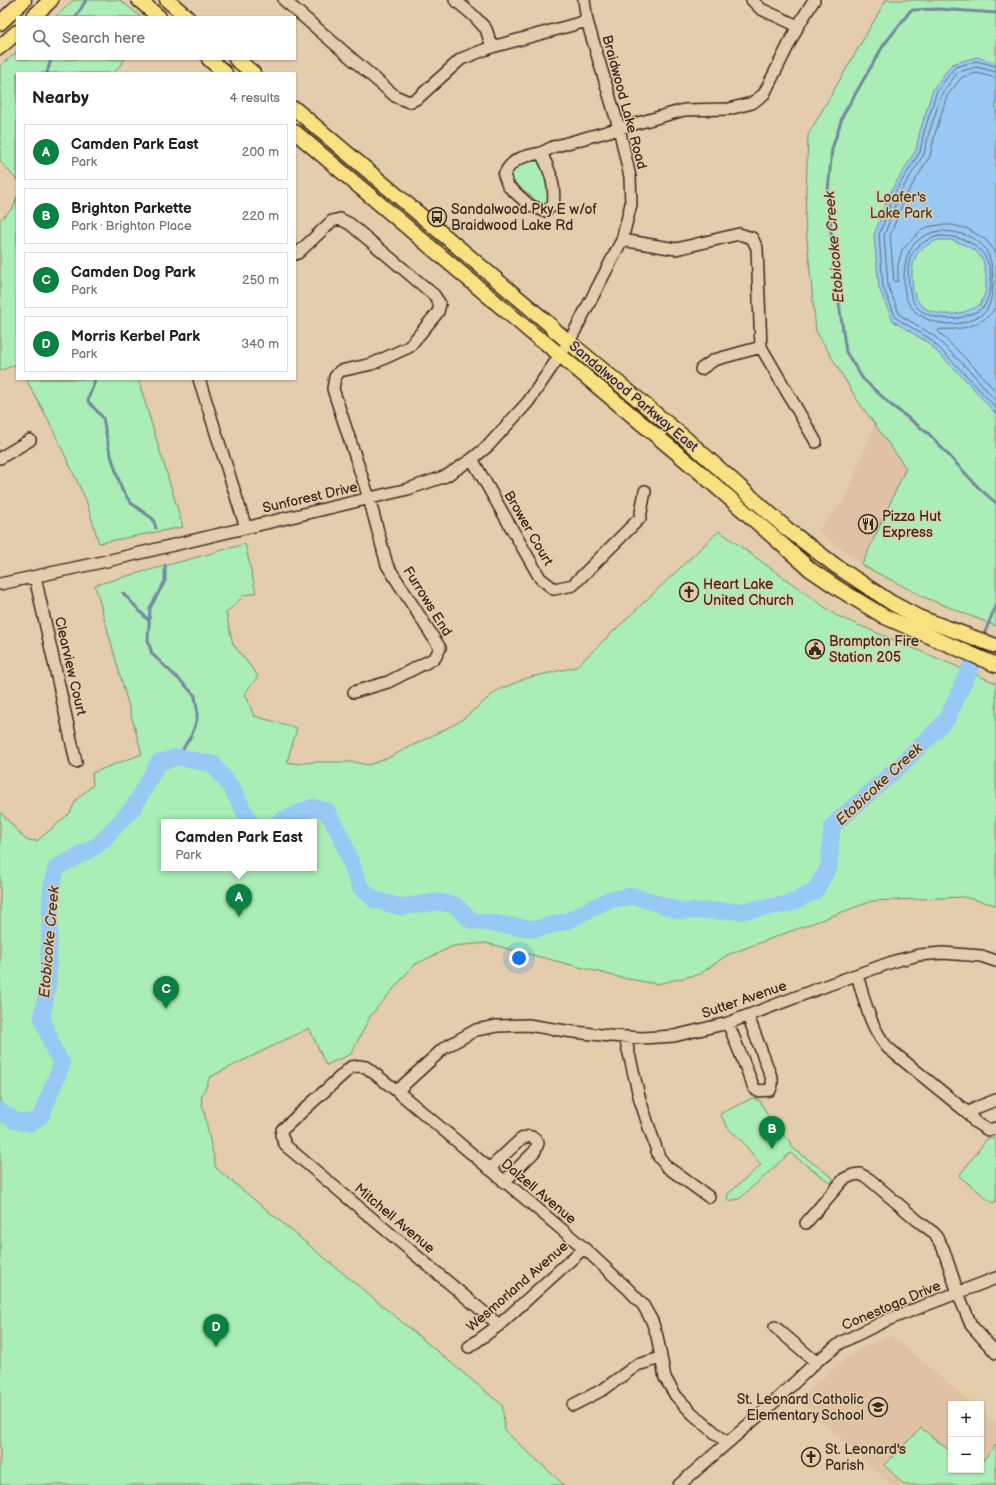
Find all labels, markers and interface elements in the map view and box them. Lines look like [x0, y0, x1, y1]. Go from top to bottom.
search box [16, 16, 296, 60]
icon: search [30, 27, 52, 49]
text: Search here [62, 29, 145, 48]
street label: Braidwood Lake Road [598, 33, 651, 171]
text: Nearby [32, 88, 89, 108]
text: 4 results [230, 90, 280, 106]
text: Camden Park East [71, 135, 199, 154]
text: A [42, 144, 50, 160]
text: 200 m [242, 144, 279, 160]
text: Park [71, 154, 97, 170]
park label: Loafer's Lake Park [870, 189, 932, 222]
water label: Etobicoke Creek [820, 190, 849, 304]
text: Brighton Parkette [71, 199, 192, 218]
place label: Sandalwood Pky E w/of Braidwood Lake Rd [451, 201, 597, 234]
bus stop icon: Sandalwood Pky E w/of Braidwood Lake Rd [426, 206, 448, 228]
text: B [41, 208, 51, 224]
text: 220 m [242, 208, 279, 224]
text: Park · Brighton Place [71, 218, 192, 234]
text: Camden Dog Park [71, 263, 196, 282]
text: C [41, 272, 51, 288]
text: 250 m [242, 272, 279, 288]
text: Park [71, 282, 97, 298]
text: Morris Kerbel Park [71, 327, 200, 346]
text: D [41, 336, 51, 352]
text: 340 m [241, 336, 279, 352]
street label: Sandalwood Parkway East [566, 337, 702, 456]
text: Park [71, 346, 97, 362]
street label: Sunforest Drive [261, 478, 359, 517]
street label: Brower Court [500, 488, 557, 569]
place label: Pizza Hut Express [882, 508, 942, 541]
restaurant icon: Pizza Hut Express [857, 513, 879, 535]
street label: Furrows End [399, 563, 456, 639]
place label: Heart Lake United Church [703, 576, 794, 609]
church icon: Heart Lake United Church [678, 581, 700, 603]
street label: Clearview Court [51, 615, 90, 718]
place label: Brampton Fire Station 205 [829, 633, 919, 666]
public building icon: Brampton Fire Station 205 [804, 638, 826, 660]
water label: Etobicoke Creek [832, 739, 927, 830]
popup [161, 819, 317, 871]
text: Camden Park East [175, 828, 303, 847]
text: Park [175, 847, 201, 863]
pin: A [226, 884, 252, 917]
water label: Etobicoke Creek [35, 885, 64, 999]
your location [509, 948, 529, 968]
pin: C [153, 976, 179, 1009]
street label: Sutter Avenue [700, 977, 789, 1022]
pin: B [759, 1116, 785, 1149]
street label: Dalzell Avenue [498, 1155, 580, 1228]
street label: Mitchell Avenue [351, 1180, 438, 1257]
street label: Wesmorland Avenue [463, 1238, 572, 1335]
street label: Conestoga Drive [839, 1277, 943, 1334]
pin: D [203, 1314, 229, 1347]
place label: St. Leonard Catholic Elementary School [737, 1391, 864, 1424]
school or university icon: St. Leonard Catholic Elementary School [867, 1396, 889, 1418]
map controls [948, 1401, 984, 1473]
button: + [948, 1401, 984, 1437]
button: − [948, 1437, 984, 1473]
place label: St. Leonard's Parish [825, 1441, 906, 1474]
church icon: St. Leonard's Parish [800, 1446, 822, 1468]

